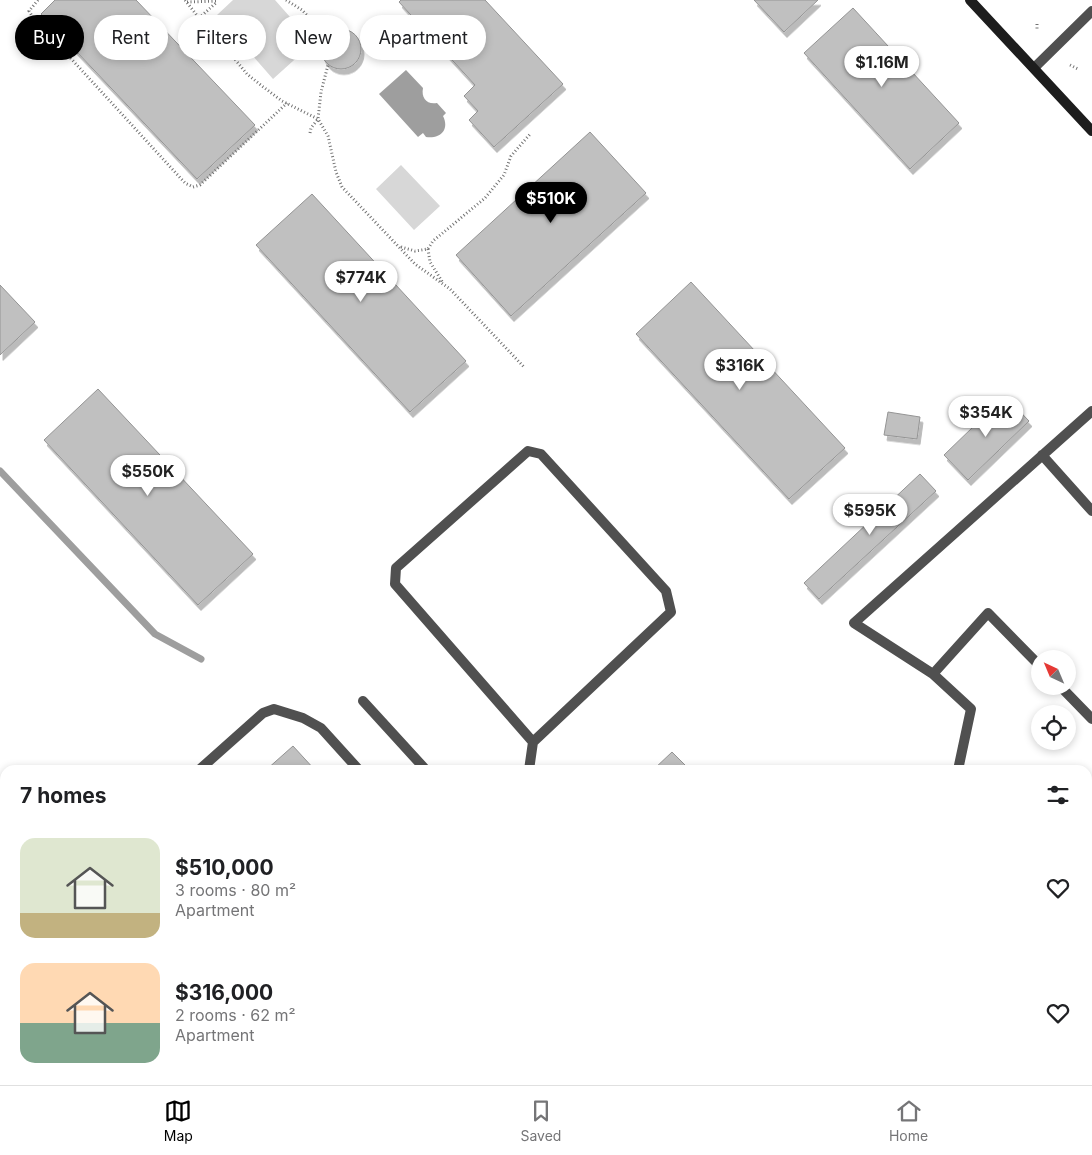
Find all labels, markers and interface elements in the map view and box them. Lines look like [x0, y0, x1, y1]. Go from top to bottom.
chip: Buy [15, 15, 84, 60]
chip: Rent [94, 15, 168, 60]
chip: Filters [178, 15, 266, 60]
chip: New [276, 15, 350, 60]
chip: Apartment [360, 15, 486, 60]
pin: $1.16M [841, 46, 923, 88]
text: $1.16M [855, 52, 909, 72]
pin: $510K [516, 182, 586, 224]
text: $510K [526, 188, 576, 208]
pin: $774K [326, 260, 396, 303]
text: $774K [336, 267, 386, 287]
pin: $316K [705, 348, 775, 391]
text: $316K [715, 355, 765, 375]
pin: $354K [951, 396, 1021, 438]
text: $354K [959, 402, 1013, 422]
pin: $550K [113, 454, 183, 497]
text: $550K [121, 461, 175, 481]
pin: $595K [835, 494, 905, 536]
text: $595K [844, 500, 896, 520]
north arrow [1031, 650, 1076, 695]
map controls [1031, 650, 1076, 750]
button: locate [1031, 705, 1076, 750]
icon: filters [1044, 781, 1072, 809]
text: 7 homes [20, 783, 107, 808]
text: $510,000 [175, 855, 274, 880]
icon: home [60, 858, 120, 918]
icon: heart [1044, 874, 1072, 902]
text: 3 rooms · 80 m² [175, 880, 296, 900]
text: Apartment [175, 900, 255, 920]
text: $316,000 [175, 980, 273, 1005]
icon: home [60, 983, 120, 1043]
icon: heart [1044, 999, 1072, 1027]
text: 2 rooms · 62 m² [175, 1005, 296, 1025]
text: Apartment [175, 1025, 255, 1045]
tab: Map [164, 1097, 193, 1144]
tab: Saved [520, 1097, 561, 1144]
tab: Home [889, 1097, 928, 1144]

